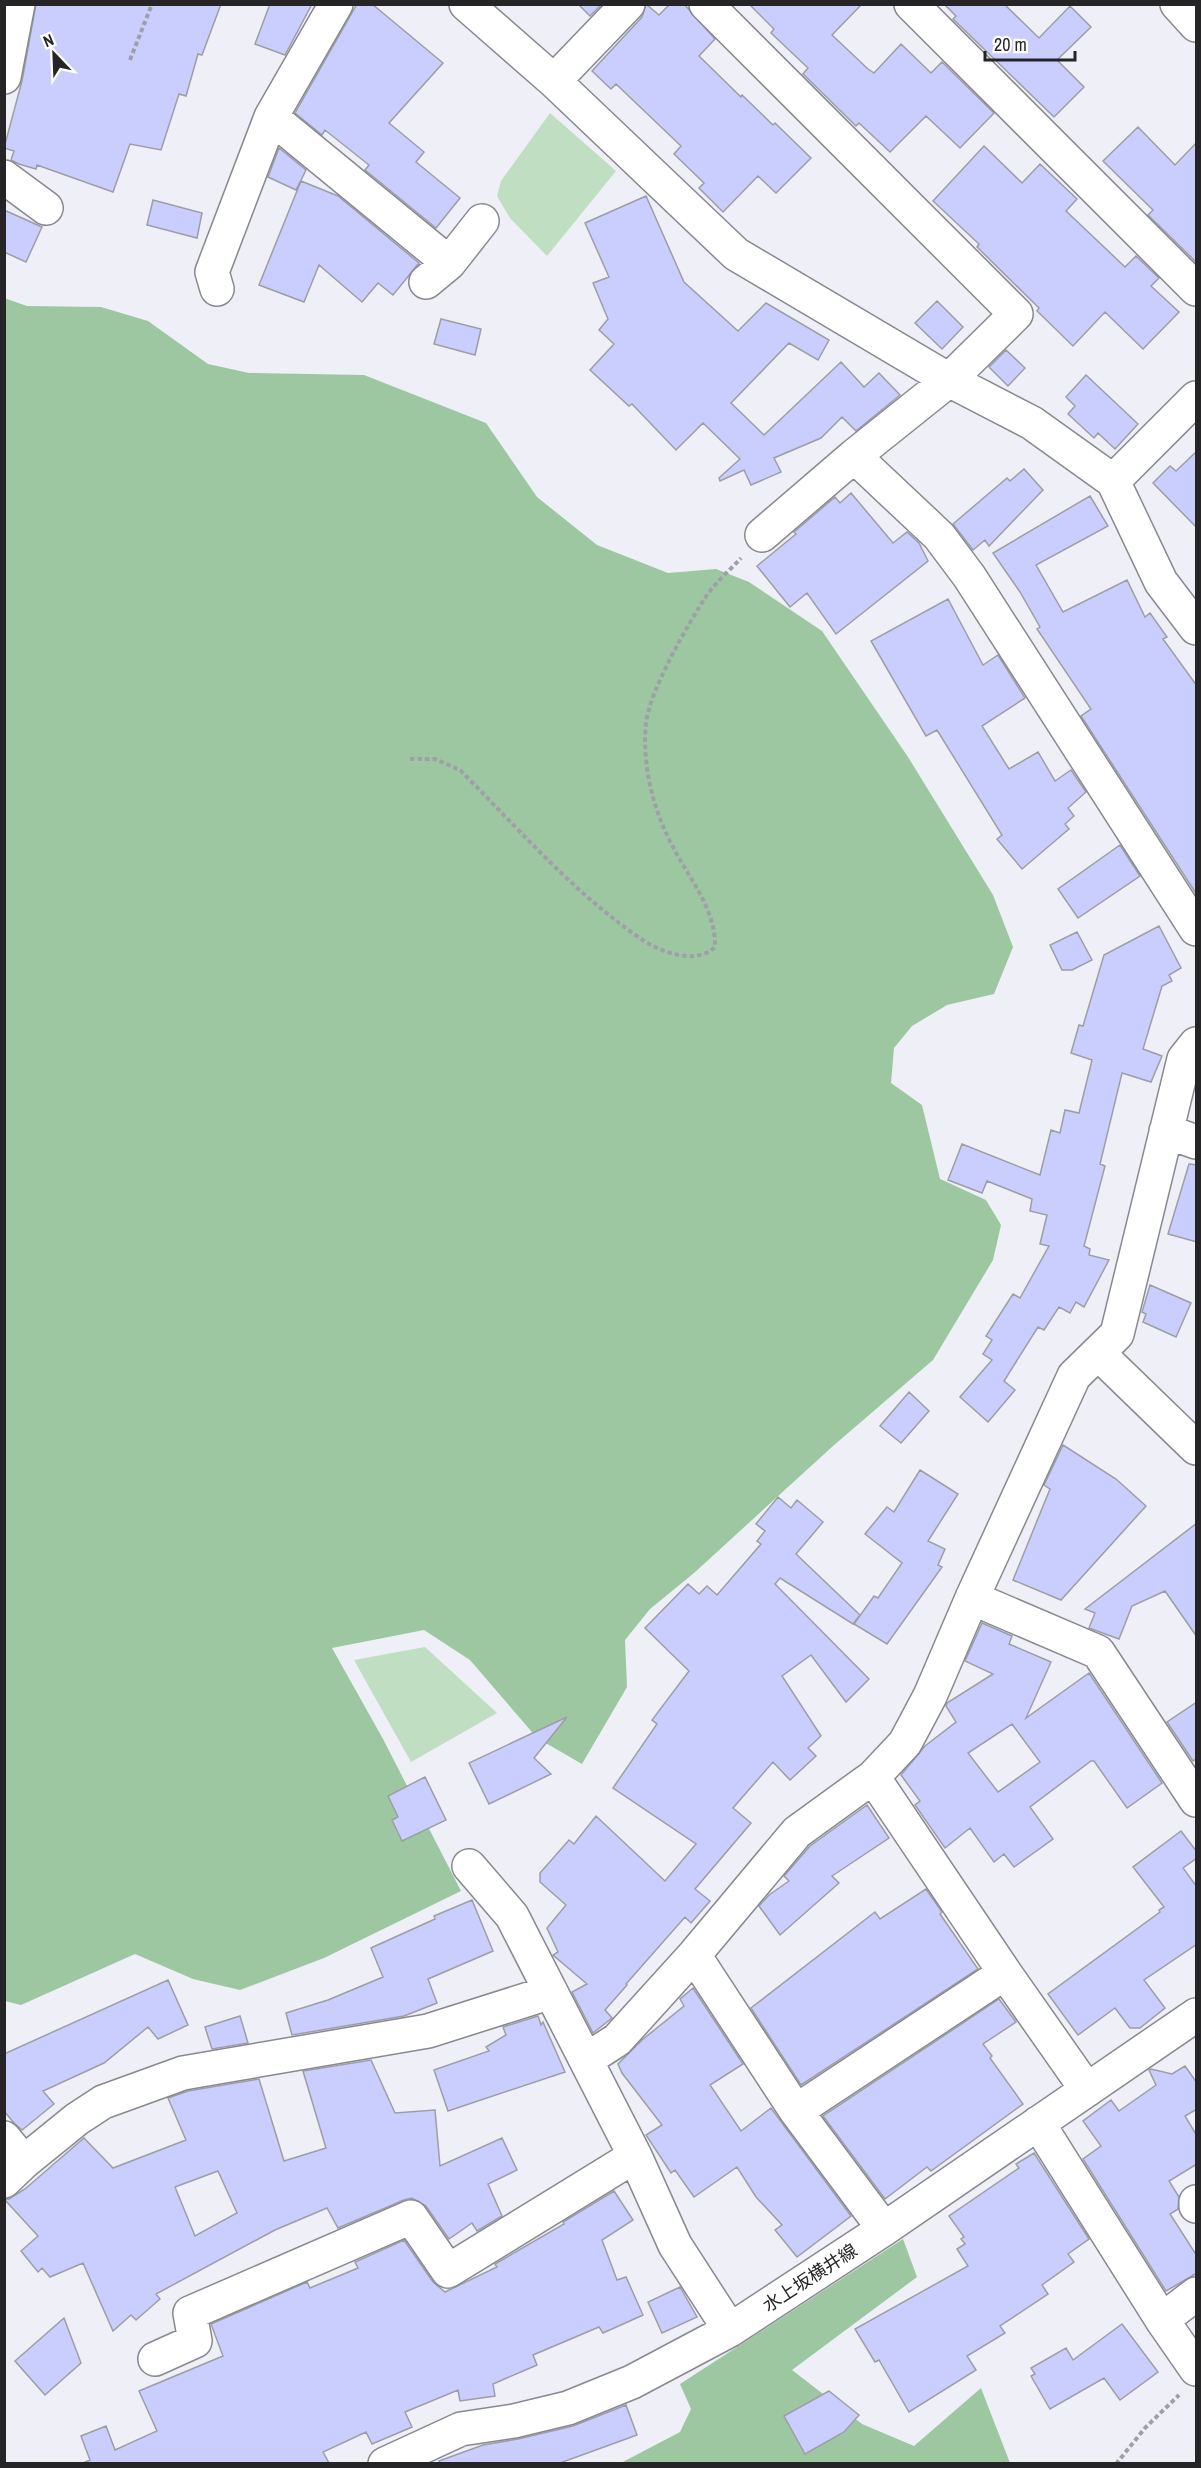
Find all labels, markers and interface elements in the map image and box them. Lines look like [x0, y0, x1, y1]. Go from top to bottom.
north arrow [24, 24, 84, 84]
scale bar [985, 24, 1075, 62]
text: N [39, 28, 57, 52]
text: 20 m [994, 32, 1027, 57]
street label: 水上坂横井線 [758, 2238, 862, 2317]

